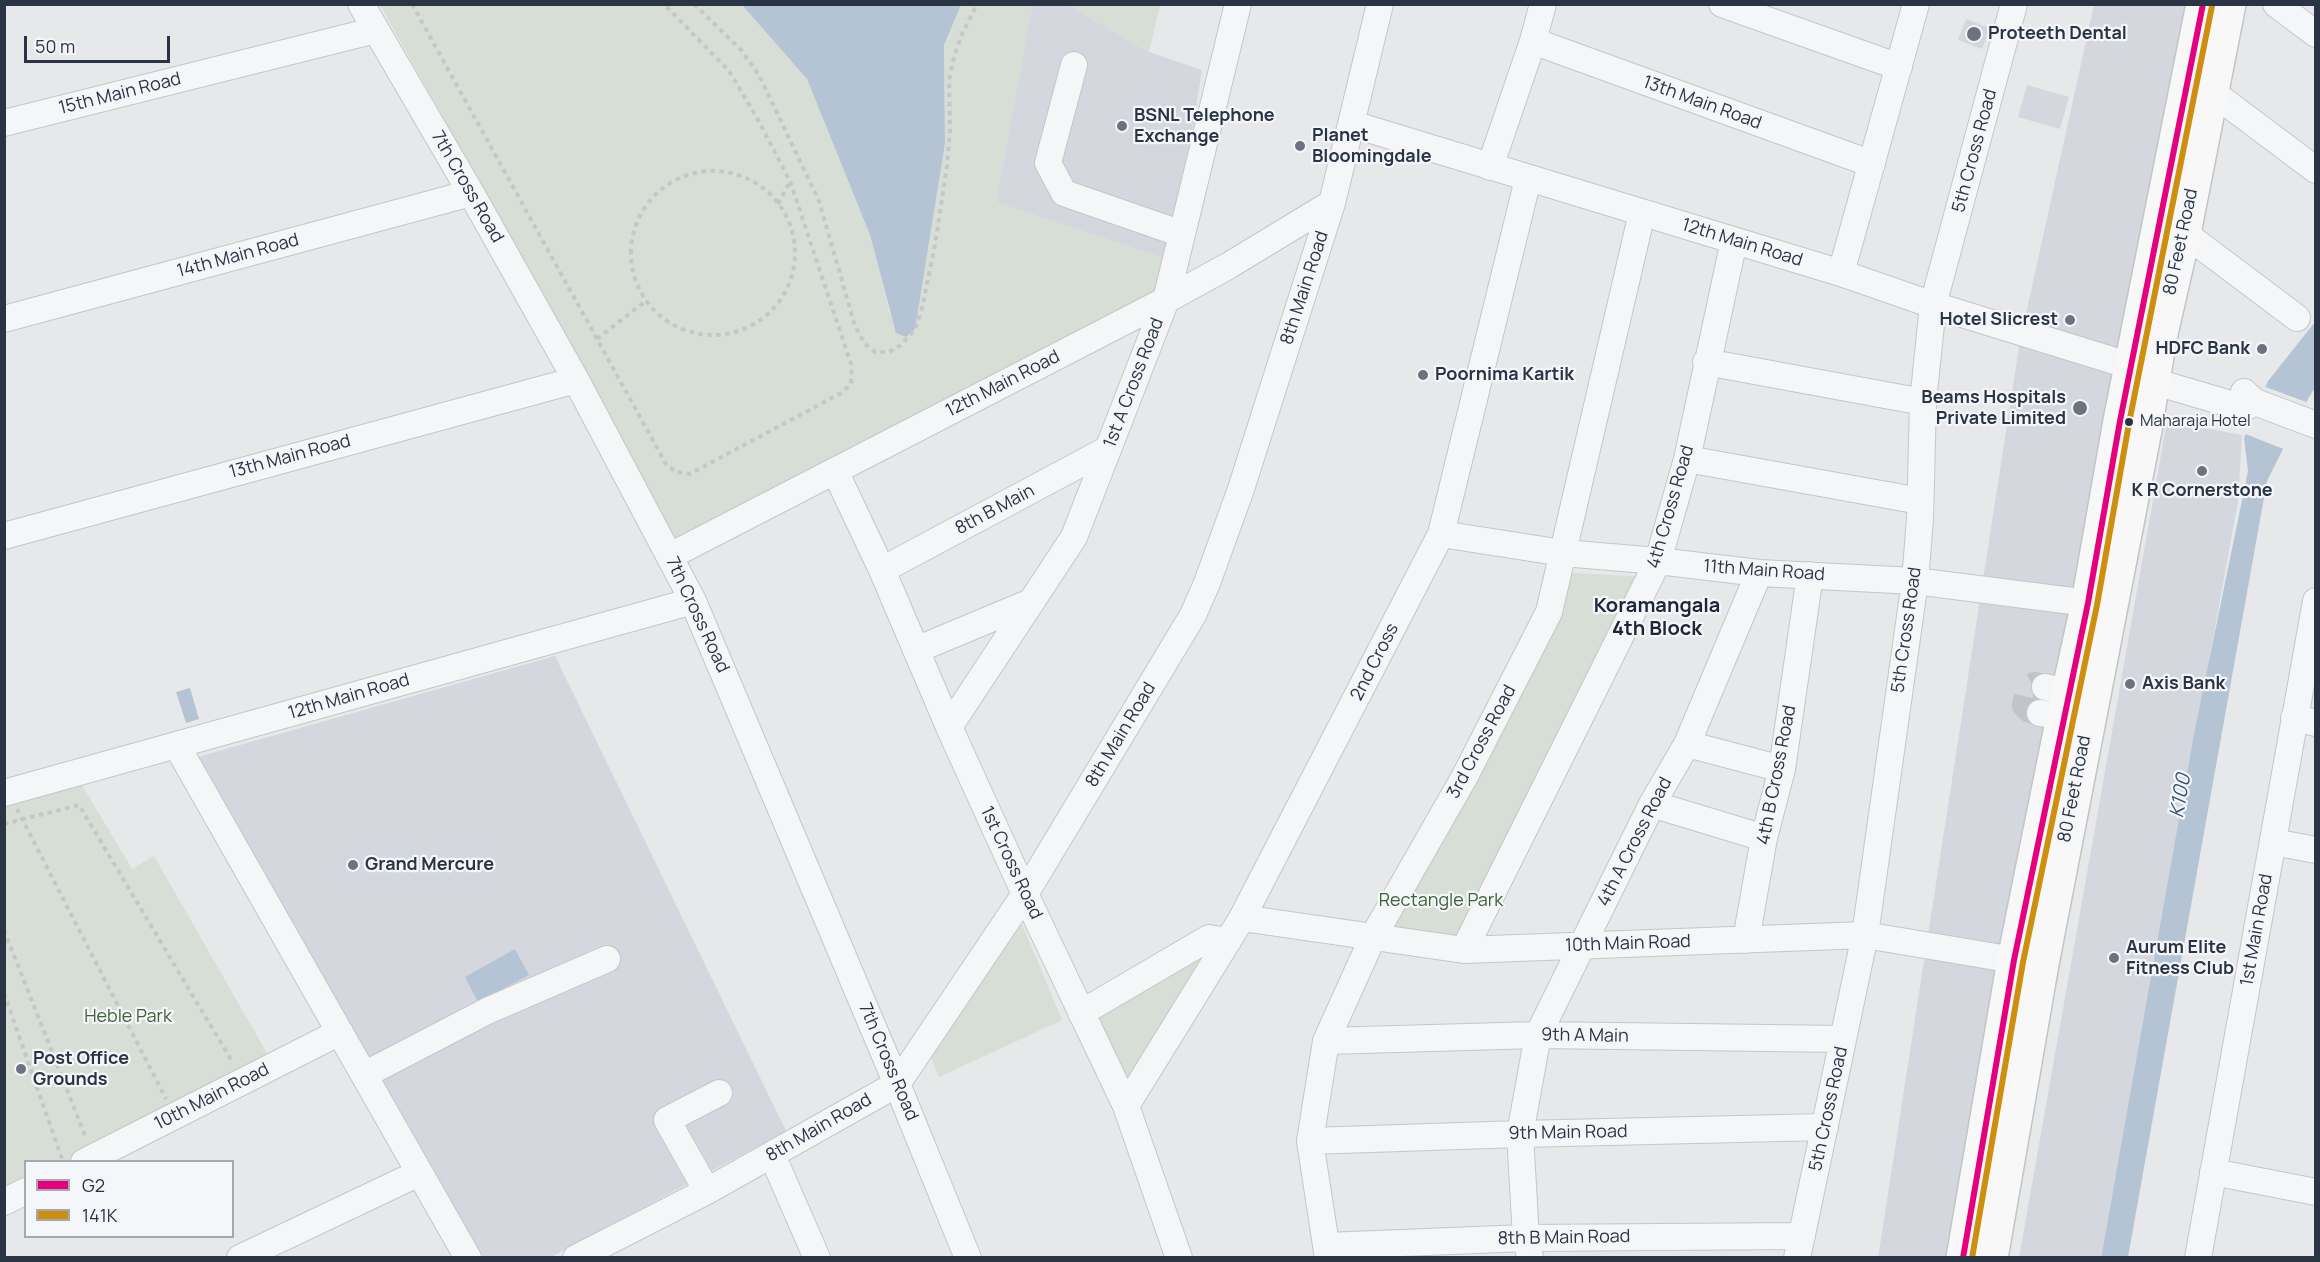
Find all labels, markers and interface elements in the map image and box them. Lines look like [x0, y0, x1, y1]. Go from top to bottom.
place label: Proteeth Dental [1988, 23, 2127, 45]
scale bar [27, 24, 172, 62]
marker: Proteeth Dental [1965, 25, 1983, 43]
text: 50 m [35, 34, 75, 58]
street label: 15th Main Road [57, 68, 183, 120]
street label: 13th Main Road [1640, 72, 1764, 134]
street label: 5th Cross Road [1948, 87, 2002, 215]
place label: BSNL Telephone Exchange [1134, 105, 1275, 148]
marker: BSNL Telephone Exchange [1115, 119, 1129, 133]
place label: Planet Bloomingdale [1312, 125, 1432, 168]
street label: 7th Cross Road [426, 127, 508, 247]
marker: Planet Bloomingdale [1293, 139, 1307, 153]
street label: 80 Feet Road [2159, 187, 2203, 297]
street label: 12th Main Road [1679, 214, 1805, 272]
street label: 8th Main Road [1276, 228, 1334, 348]
street label: 14th Main Road [175, 229, 301, 283]
place label: Hotel Slicrest [1939, 309, 2058, 331]
marker: Hotel Slicrest [2063, 313, 2077, 327]
street label: 1st A Cross Road [1099, 315, 1169, 451]
place label: HDFC Bank [2155, 338, 2250, 360]
marker: HDFC Bank [2255, 342, 2269, 356]
street label: 12th Main Road [942, 346, 1064, 422]
place label: Poornima Kartik [1435, 364, 1574, 386]
marker: Poornima Kartik [1416, 368, 1430, 382]
place label: Beams Hospitals Private Limited [1921, 387, 2066, 430]
marker: Beams Hospitals Private Limited [2071, 399, 2089, 417]
place label: Maharaja Hotel [2140, 412, 2251, 432]
marker: Maharaja Hotel [2123, 416, 2135, 428]
street label: 13th Main Road [227, 430, 353, 484]
street label: 4th Cross Road [1643, 443, 1699, 571]
marker: K R Cornerstone [2195, 464, 2209, 478]
street label: 8th B Main [952, 480, 1038, 540]
place label: K R Cornerstone [2131, 480, 2273, 502]
street label: 7th Cross Road [661, 554, 733, 676]
street label: 11th Main Road [1702, 556, 1826, 586]
street label: 5th Cross Road [1887, 566, 1927, 694]
district label: Koramangala 4th Block [1594, 594, 1720, 641]
street label: 2nd Cross [1346, 620, 1404, 704]
street label: 12th Main Road [286, 669, 412, 725]
place label: Axis Bank [2142, 673, 2225, 695]
marker: Axis Bank [2123, 677, 2137, 691]
street label: 8th Main Road [1081, 679, 1161, 791]
street label: 3rd Cross Road [1443, 682, 1521, 802]
street label: 4th B Cross Road [1753, 703, 1801, 847]
street label: 80 Feet Road [2054, 734, 2096, 844]
water label: K100 [2165, 772, 2197, 820]
street label: 4th A Cross Road [1593, 774, 1677, 910]
street label: 1st Cross Road [975, 803, 1047, 923]
place label: Grand Mercure [365, 854, 494, 876]
marker: Grand Mercure [346, 858, 360, 872]
street label: 1st Main Road [2237, 872, 2277, 988]
park label: Rectangle Park [1379, 890, 1503, 912]
street label: 10th Main Road [1565, 931, 1691, 957]
place label: Aurum Elite Fitness Club [2126, 937, 2234, 980]
marker: Aurum Elite Fitness Club [2107, 951, 2121, 965]
street label: 7th Cross Road [854, 1000, 922, 1124]
park label: Heble Park [84, 1006, 172, 1028]
street label: 9th A Main [1541, 1024, 1629, 1048]
street label: 5th Cross Road [1805, 1045, 1853, 1173]
place label: Post Office Grounds [33, 1048, 129, 1090]
street label: 10th Main Road [151, 1059, 273, 1135]
marker: Post Office Grounds [14, 1062, 28, 1076]
street label: 8th Main Road [762, 1089, 876, 1167]
street label: 9th Main Road [1508, 1121, 1628, 1145]
legend [24, 1160, 234, 1238]
text: G2 [82, 1173, 105, 1197]
text: 141K [82, 1203, 117, 1227]
street label: 8th B Main Road [1497, 1226, 1631, 1250]

